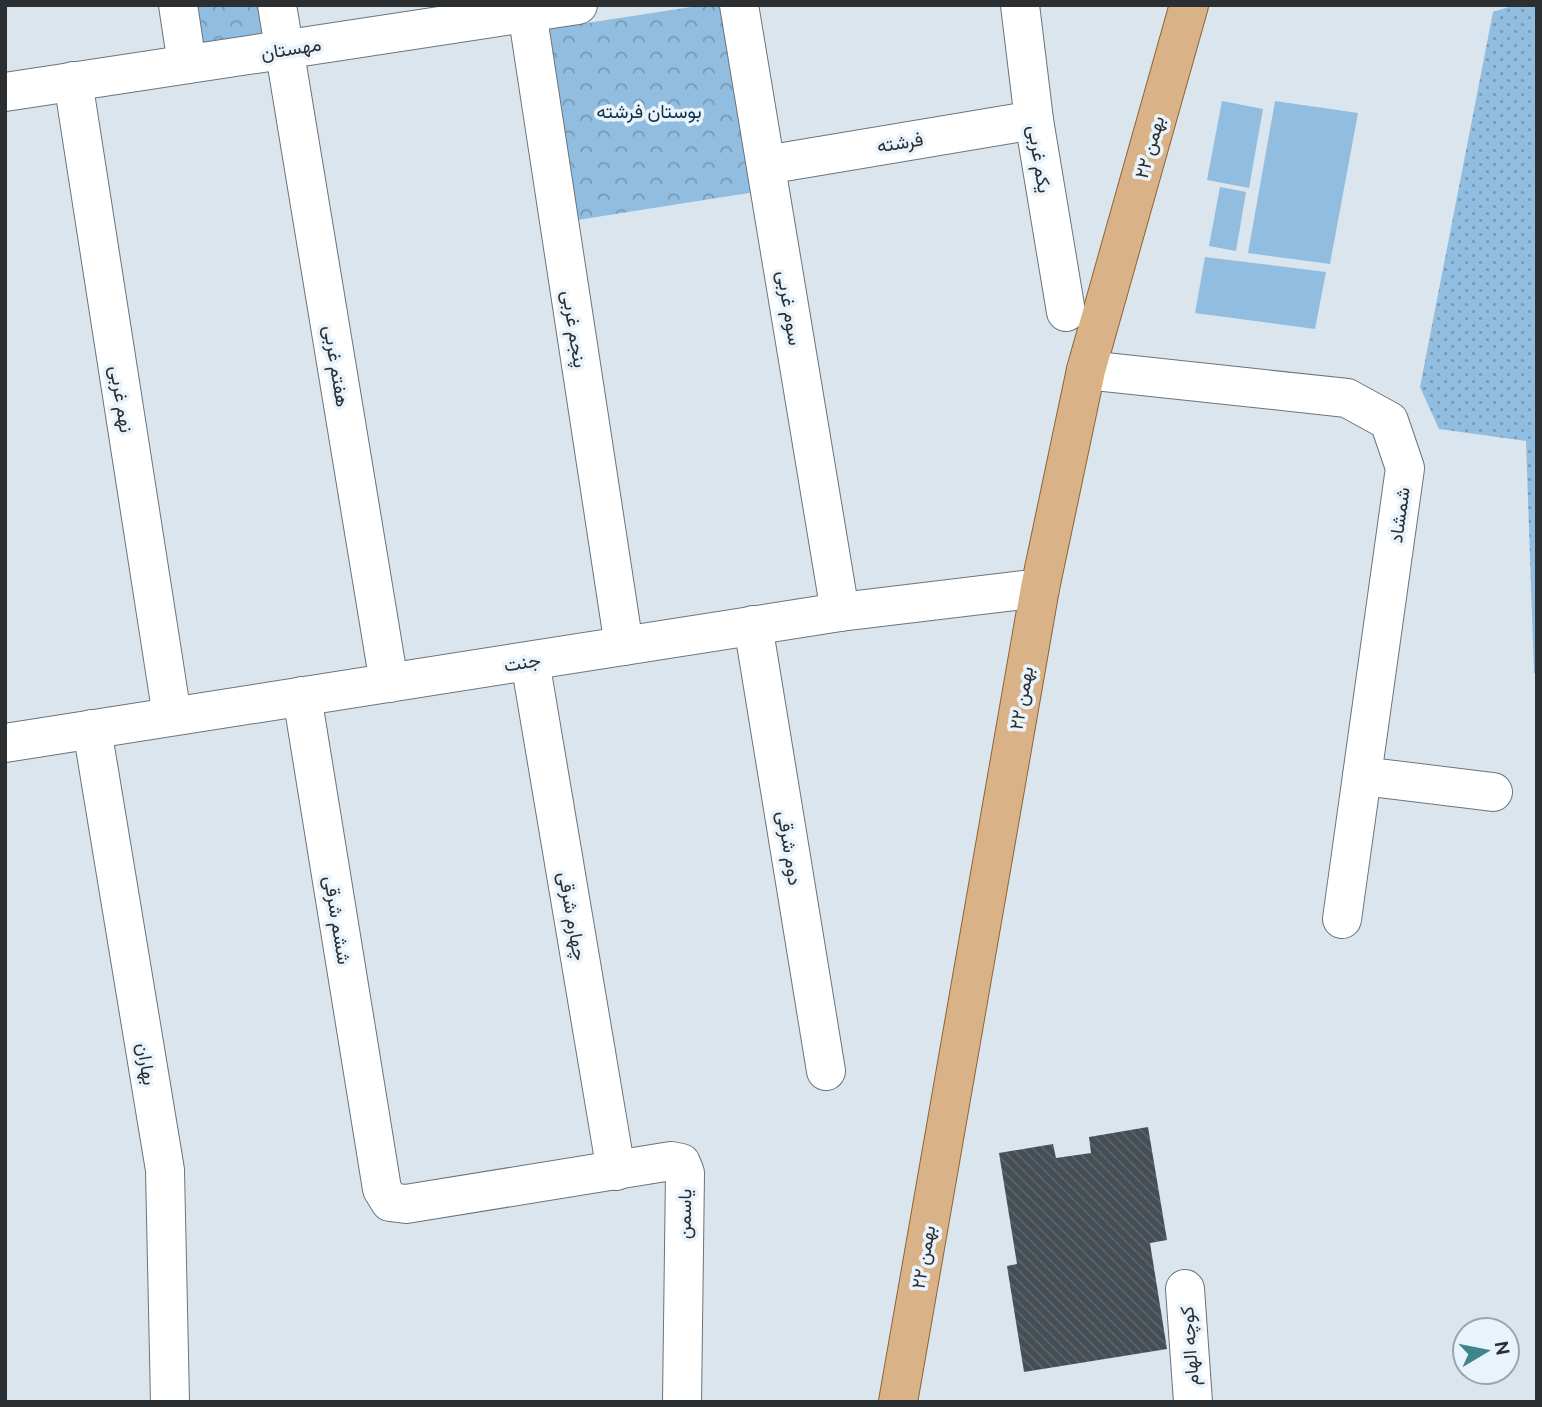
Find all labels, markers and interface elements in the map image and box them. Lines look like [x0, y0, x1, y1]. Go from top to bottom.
street label: مهستان [259, 32, 323, 65]
park label: بوستان فرشته [596, 100, 702, 123]
street label: ۲۲ بهمن [1130, 113, 1169, 181]
street label: یکم غربی [1022, 123, 1056, 195]
street label: فرشته [875, 127, 925, 158]
street label: سوم غربی [771, 269, 807, 347]
street label: پنجم غربی [555, 289, 592, 370]
street label: هفتم غربی [318, 324, 354, 409]
street label: نهم غربی [104, 364, 138, 434]
street label: شمشاد [1384, 486, 1414, 544]
street label: جنت [502, 648, 542, 677]
street label: ۲۲ بهمن [1005, 665, 1038, 732]
street label: دوم شرقی [771, 809, 807, 887]
street label: چهارم شرقی [551, 870, 592, 963]
street label: ششم شرقی [318, 874, 356, 966]
street label: بهاران [132, 1041, 161, 1087]
street label: یاسمن [673, 1189, 696, 1239]
street label: ۲۲ بهمن [907, 1224, 940, 1291]
street label: کوچه الهام [1175, 1305, 1206, 1386]
north arrow [1451, 1316, 1521, 1386]
text: N [1491, 1339, 1515, 1357]

